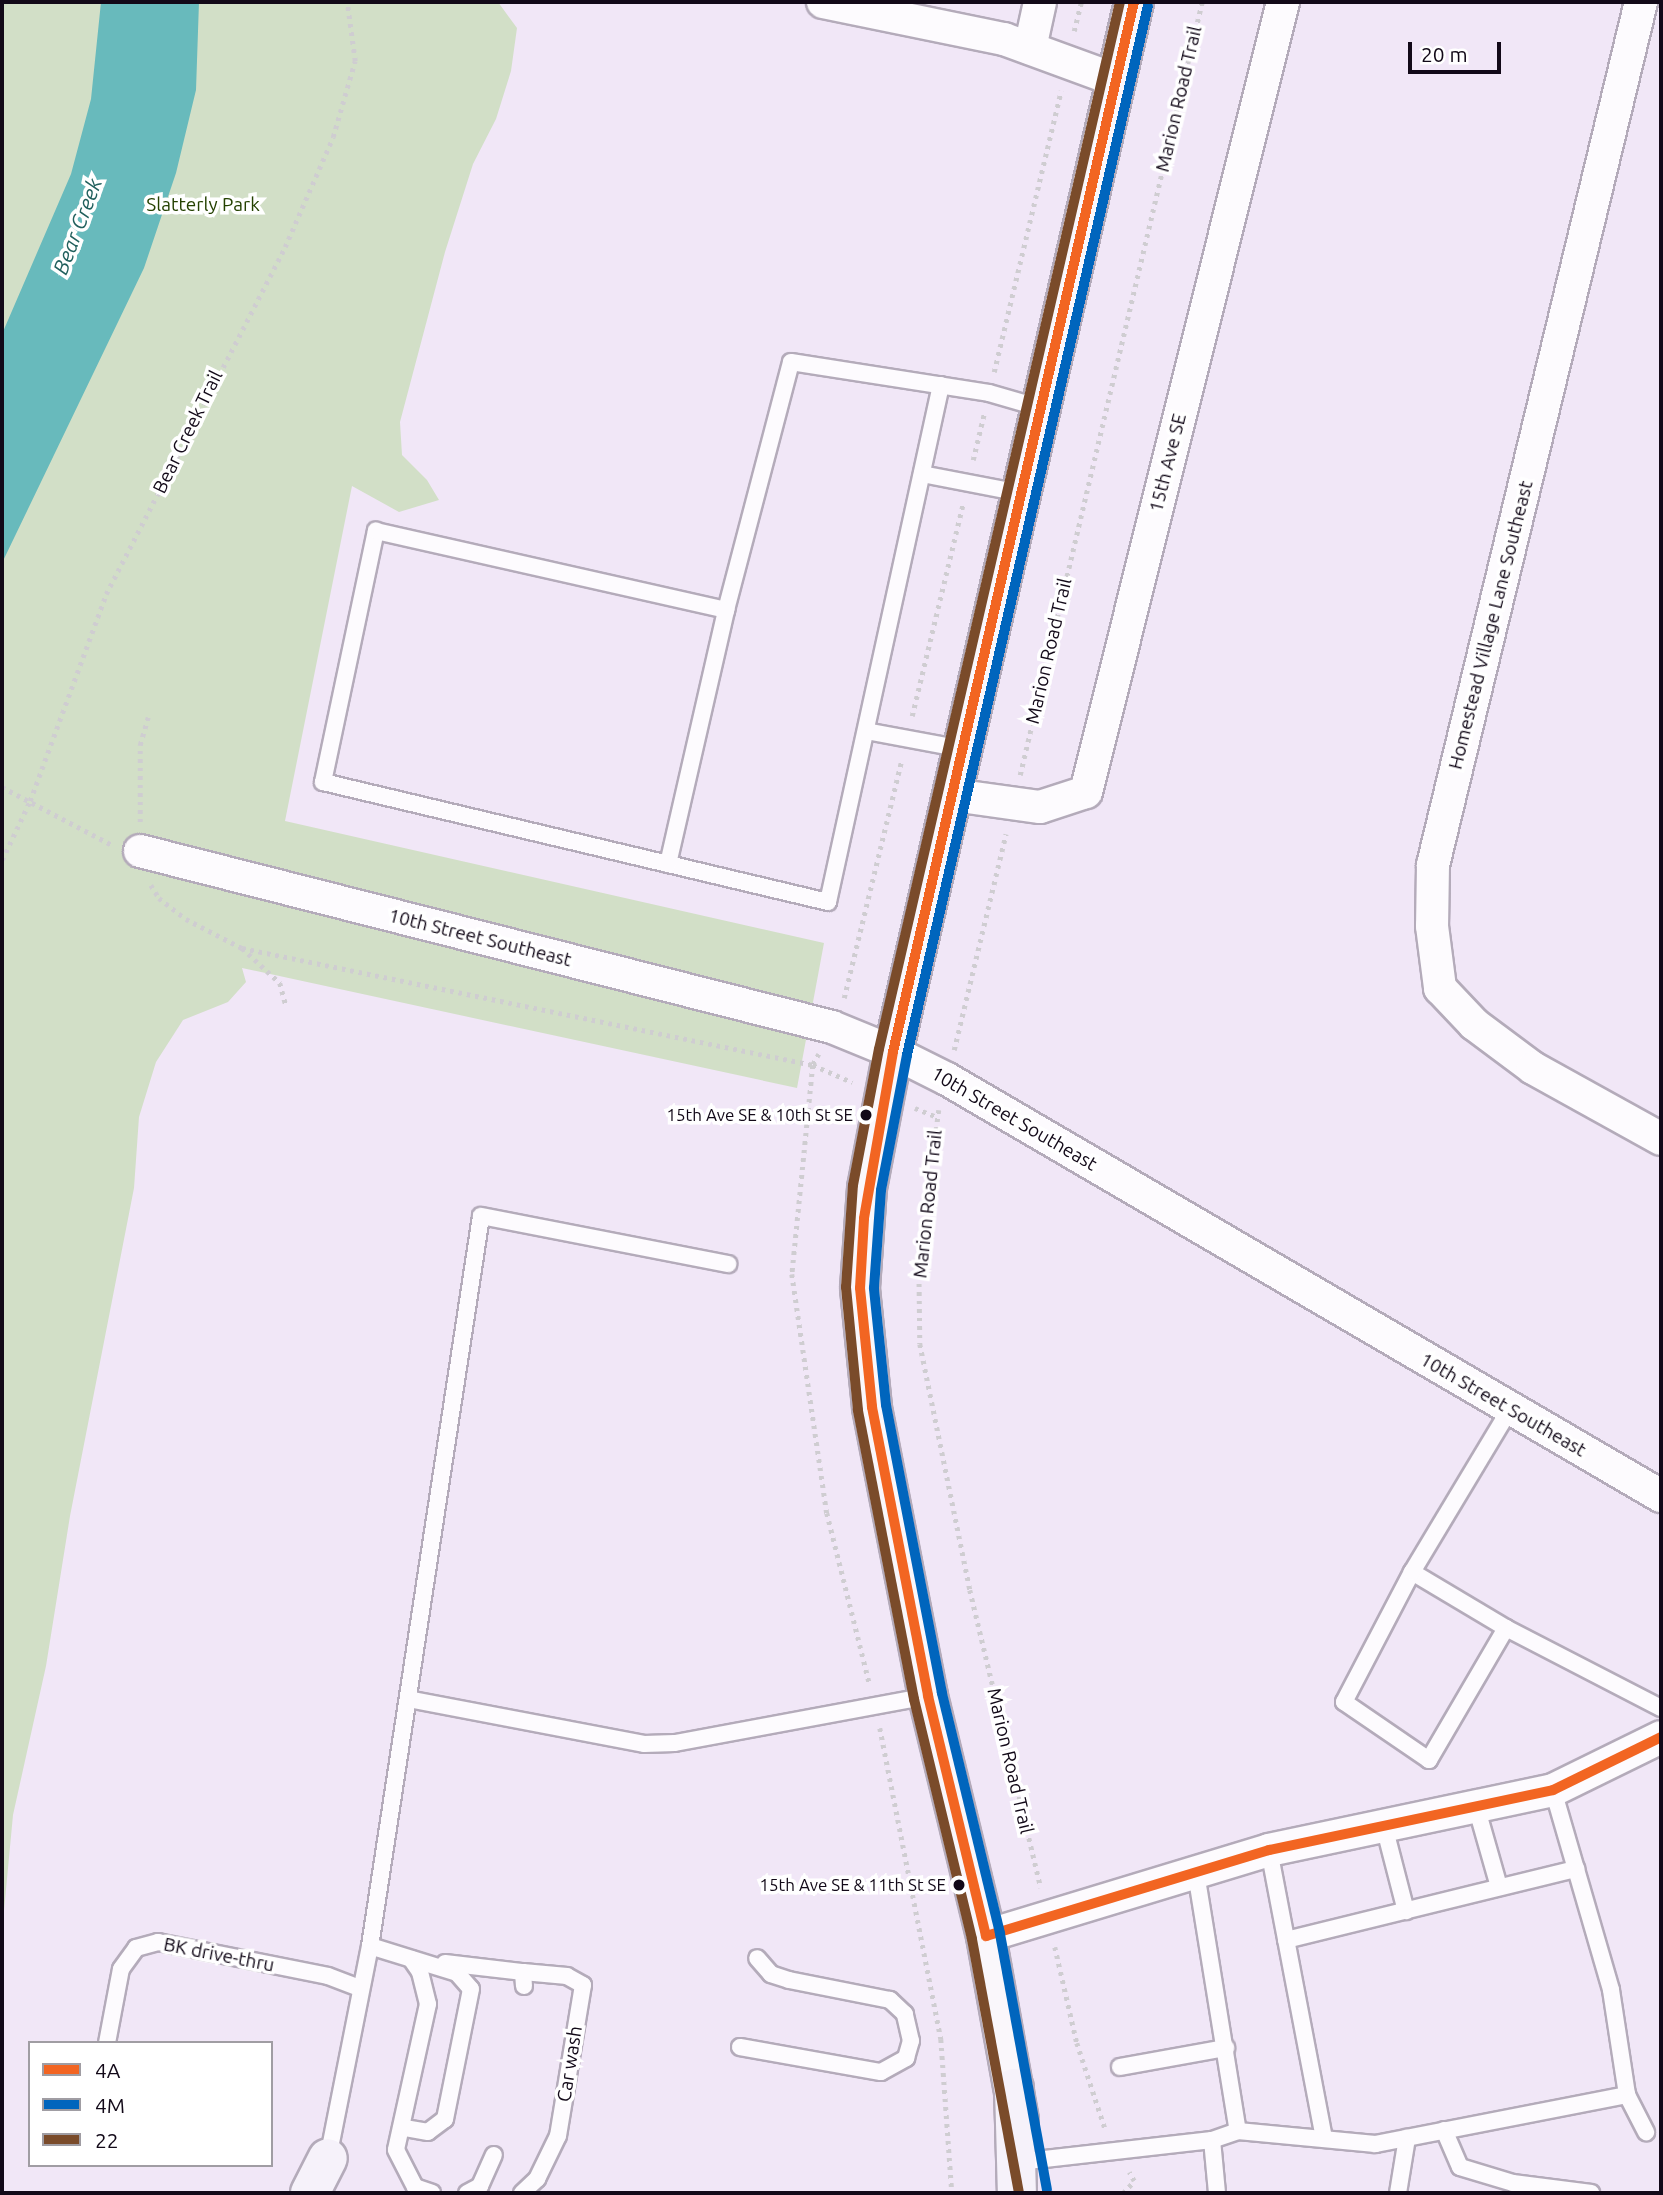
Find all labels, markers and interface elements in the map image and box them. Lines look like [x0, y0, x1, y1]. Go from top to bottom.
street label: Marion Road Trail [1151, 24, 1207, 174]
scale bar [1411, 28, 1504, 72]
text: 20 m [1421, 42, 1468, 66]
water label: Bear Creek [47, 174, 107, 278]
park label: Slatterly Park [146, 194, 260, 216]
street label: Bear Creek Trail [148, 367, 228, 497]
street label: 15th Ave SE [1145, 411, 1191, 515]
street label: Homestead Village Lane Southeast [1444, 478, 1538, 772]
street label: Marion Road Trail [1021, 576, 1077, 726]
street label: 10th Street Southeast [386, 904, 574, 972]
street label: 10th Street Southeast [927, 1062, 1101, 1176]
place label: 15th Ave SE & 10th St SE [666, 1105, 853, 1125]
marker: 15th Ave SE & 10th St SE [859, 1108, 873, 1122]
street label: Marion Road Trail [909, 1129, 947, 1279]
street label: 10th Street Southeast [1416, 1348, 1590, 1462]
street label: Marion Road Trail [982, 1686, 1038, 1836]
place label: 15th Ave SE & 11th St SE [759, 1875, 946, 1895]
marker: 15th Ave SE & 11th St SE [952, 1878, 966, 1892]
street label: BK drive-thru [162, 1933, 276, 1977]
street label: Car wash [553, 2024, 587, 2104]
legend [28, 2041, 273, 2167]
text: 4A [95, 2058, 121, 2082]
text: 4M [95, 2093, 125, 2117]
text: 22 [95, 2128, 119, 2152]

